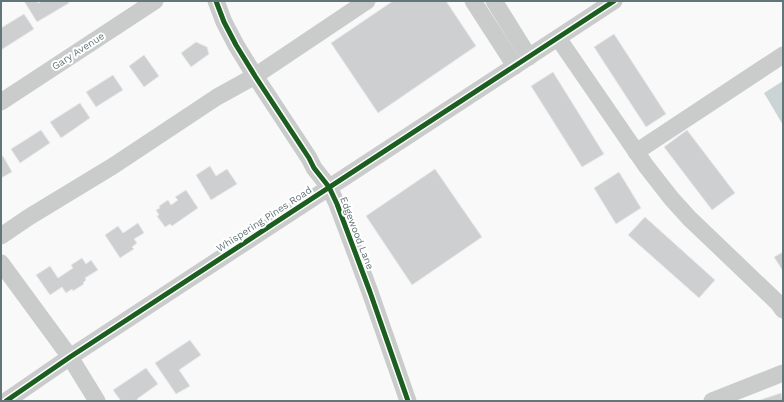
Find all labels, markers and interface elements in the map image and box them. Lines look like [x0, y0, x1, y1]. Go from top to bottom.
street label: Gary Avenue [50, 30, 106, 72]
street label: Whispering Pines Road [214, 184, 314, 254]
street label: Edgewood Lane [338, 195, 376, 271]

